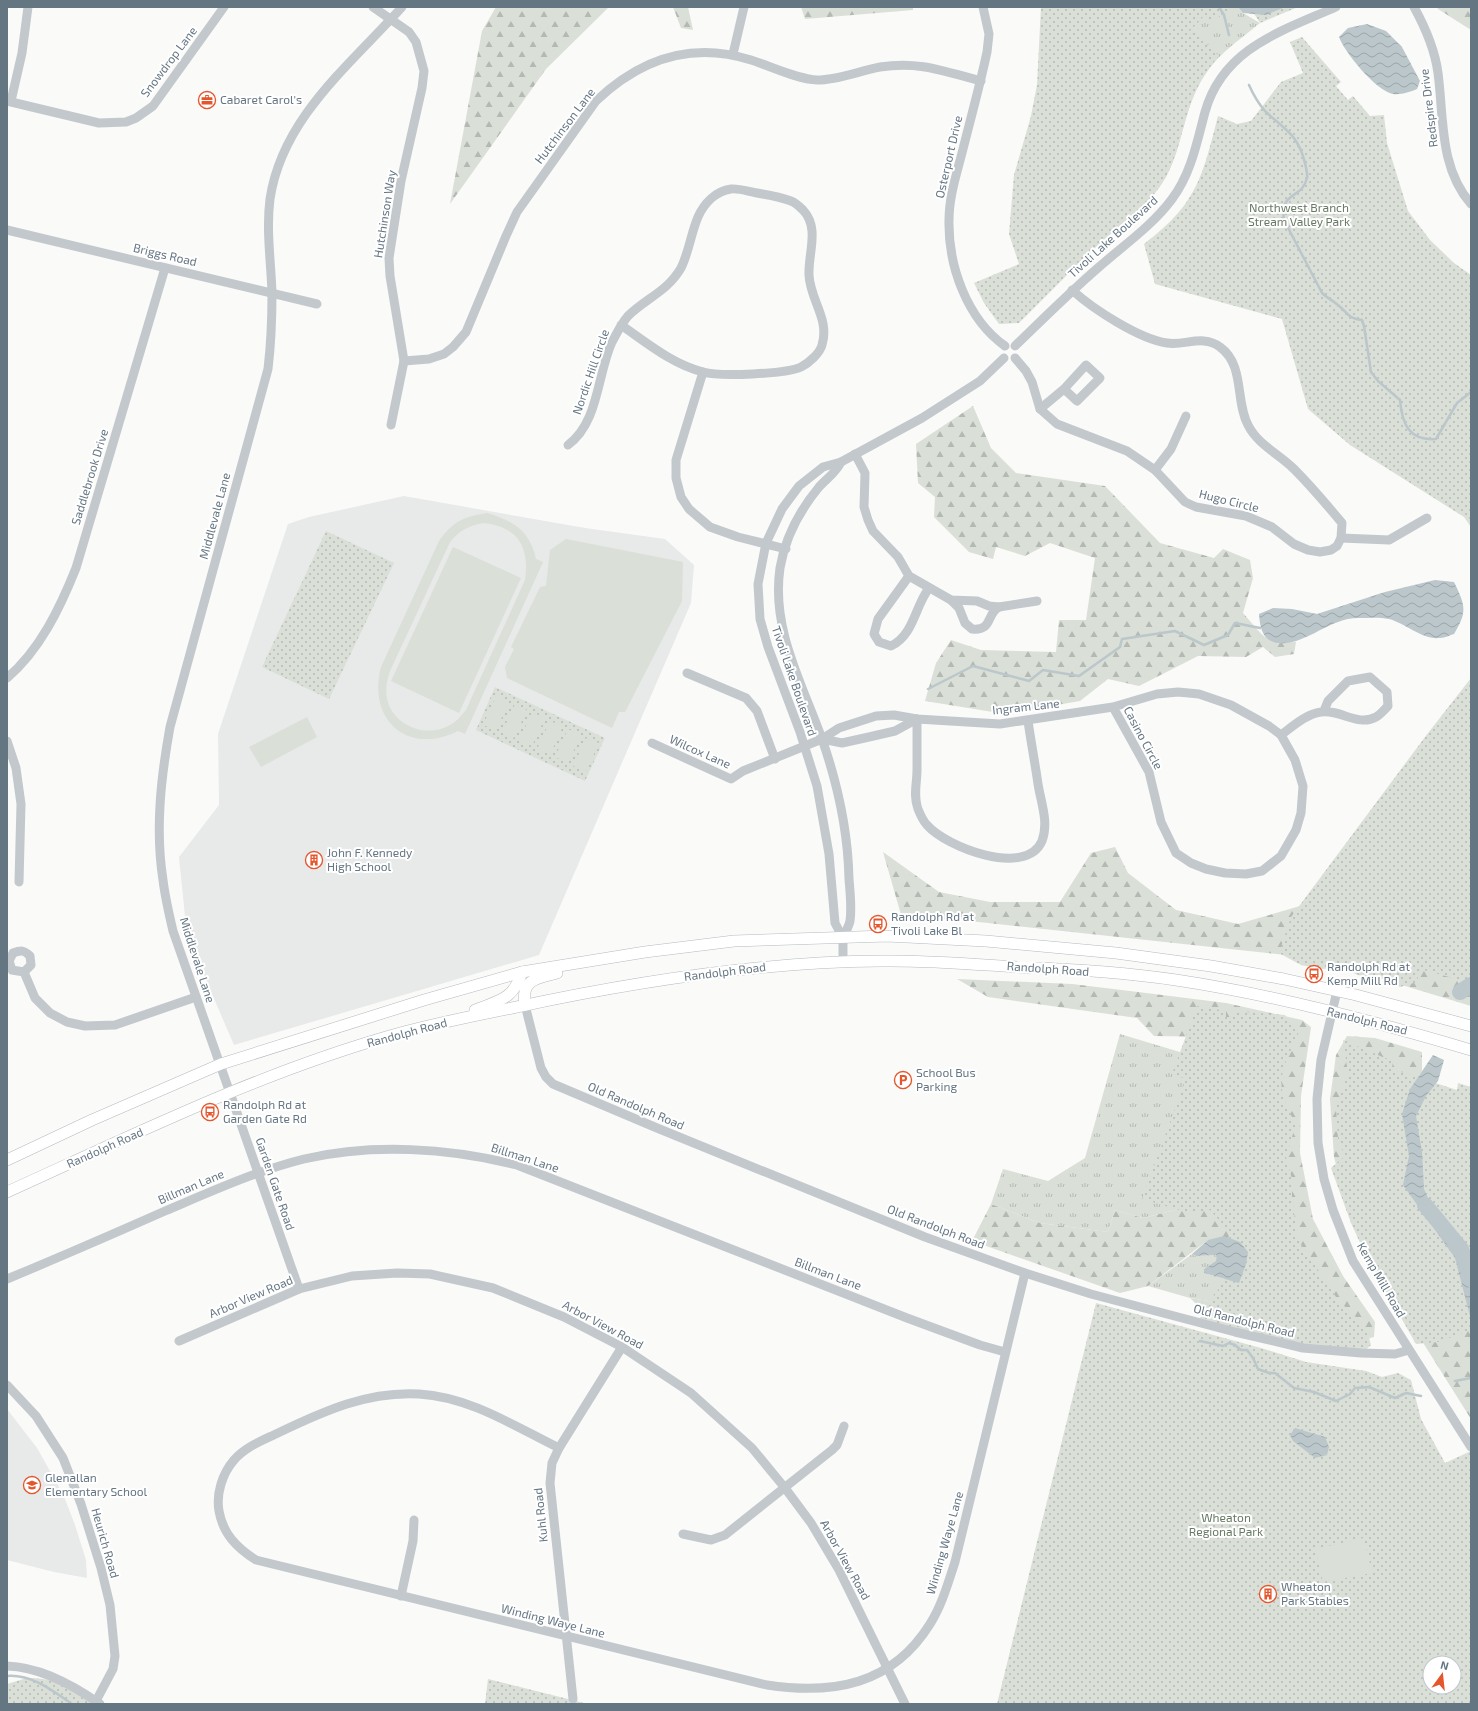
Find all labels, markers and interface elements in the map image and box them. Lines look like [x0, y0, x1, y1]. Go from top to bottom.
street label: Snowdrop Lane [137, 23, 199, 99]
street label: Redspire Drive [1416, 68, 1440, 148]
street label: Hutchinson Lane [531, 85, 597, 166]
office icon: Cabaret Carol's [197, 90, 217, 110]
place label: Cabaret Carol's [220, 92, 302, 106]
street label: Osterport Drive [932, 114, 964, 199]
street label: Hutchinson Way [370, 168, 398, 259]
street label: Tivoli Lake Boulevard [1065, 192, 1160, 280]
park label: Northwest Branch Stream Valley Park [1248, 200, 1350, 228]
street label: Briggs Road [132, 240, 198, 268]
street label: Nordic Hill Circle [569, 327, 611, 416]
street label: Saddlebrook Drive [68, 427, 110, 526]
street label: Middlevale Lane [196, 471, 232, 561]
street label: Hugo Circle [1198, 486, 1261, 514]
street label: Tivoli Lake Boulevard [770, 624, 820, 738]
street label: Ingram Lane [992, 696, 1060, 716]
street label: Casino Circle [1121, 704, 1166, 771]
street label: Wilcox Lane [668, 731, 733, 771]
place label: John F. Kennedy High School [327, 845, 413, 873]
building icon: John F. Kennedy High School [304, 850, 324, 870]
place label: Randolph Rd at Tivoli Lake Bl [891, 909, 974, 937]
bus stop icon: Randolph Rd at Tivoli Lake Bl [868, 914, 888, 934]
street label: Middlevale Lane [178, 915, 218, 1004]
street label: Randolph Road [1006, 958, 1090, 978]
street label: Randolph Road [683, 959, 767, 983]
place label: Randolph Rd at Kemp Mill Rd [1327, 959, 1410, 987]
bus stop icon: Randolph Rd at Kemp Mill Rd [1304, 964, 1324, 984]
street label: Randolph Road [1326, 1003, 1409, 1037]
street label: Randolph Road [365, 1015, 448, 1049]
place label: School Bus Parking [916, 1065, 976, 1093]
parking icon: School Bus Parking [893, 1070, 913, 1090]
street label: Old Randolph Road [586, 1078, 687, 1132]
place label: Randolph Rd at Garden Gate Rd [223, 1097, 307, 1125]
bus stop icon: Randolph Rd at Garden Gate Rd [200, 1102, 220, 1122]
street label: Randolph Road [64, 1124, 145, 1170]
street label: Garden Gate Road [253, 1135, 298, 1232]
street label: Billman Lane [490, 1140, 561, 1175]
street label: Billman Lane [155, 1166, 226, 1206]
street label: Old Randolph Road [885, 1201, 987, 1251]
street label: Kemp Mill Road [1355, 1240, 1409, 1319]
street label: Billman Lane [793, 1254, 864, 1292]
street label: Arbor View Road [207, 1272, 295, 1320]
street label: Arbor View Road [561, 1297, 646, 1351]
street label: Old Randolph Road [1192, 1301, 1296, 1339]
place label: Glenallan Elementary School [45, 1470, 148, 1498]
school or university icon: Glenallan Elementary School [22, 1475, 42, 1495]
street label: Kuhl Road [530, 1487, 550, 1543]
street label: Winding Waye Lane [923, 1489, 965, 1596]
street label: Heurich Road [89, 1506, 123, 1579]
park label: Wheaton Regional Park [1189, 1510, 1263, 1538]
street label: Arbor View Road [818, 1517, 874, 1602]
place label: Wheaton Park Stables [1281, 1579, 1349, 1607]
building icon: Wheaton Park Stables [1258, 1584, 1278, 1604]
street label: Winding Waye Lane [500, 1600, 607, 1640]
north arrow [1422, 1655, 1462, 1695]
text: N [1439, 1658, 1450, 1672]

